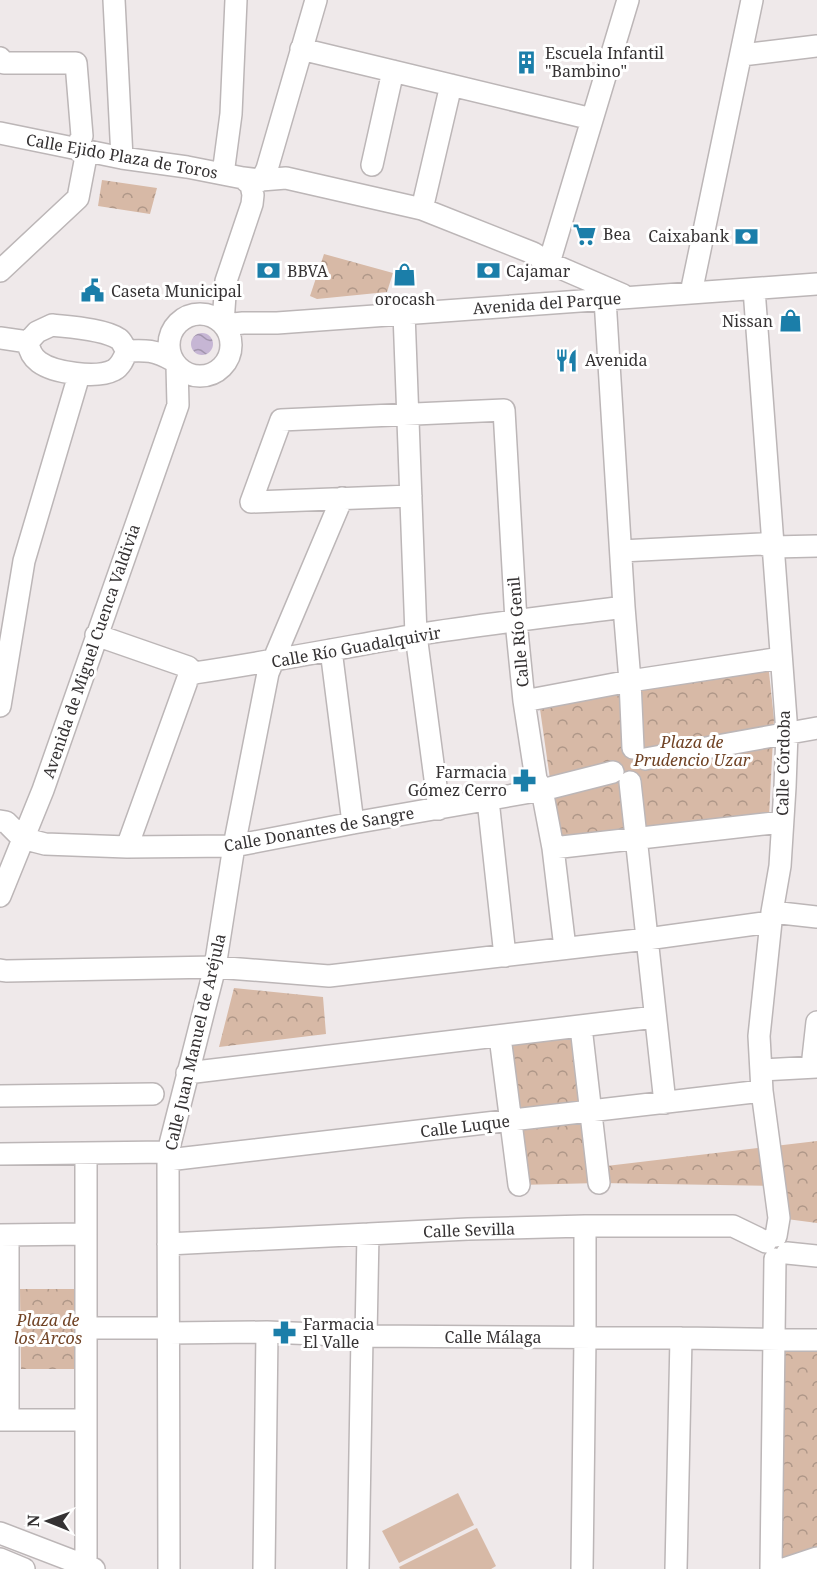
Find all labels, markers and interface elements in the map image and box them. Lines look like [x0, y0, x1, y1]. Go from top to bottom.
place label: Escuela Infantil "Bambino" [545, 42, 664, 82]
building icon: Escuela Infantil "Bambino" [514, 49, 540, 75]
street label: Calle Ejido Plaza de Toros [24, 128, 220, 184]
supermarket icon: Bea [572, 221, 598, 247]
place label: Bea [603, 223, 631, 245]
bank icon: Caixabank [734, 223, 760, 249]
place label: Caixabank [648, 225, 730, 247]
bank icon: BBVA [256, 258, 282, 284]
bank icon: Cajamar [475, 258, 501, 284]
place label: BBVA [287, 260, 329, 282]
place label: Cajamar [506, 260, 571, 282]
shop icon: orocash [392, 261, 418, 287]
public building icon: Caseta Municipal [80, 278, 106, 304]
place label: Caseta Municipal [111, 280, 242, 302]
street label: Avenida del Parque [472, 287, 622, 319]
place label: orocash [375, 288, 435, 310]
shop icon: Nissan [778, 308, 804, 334]
place label: Nissan [722, 310, 773, 332]
restaurant icon: Avenida [554, 347, 580, 373]
place label: Avenida [585, 349, 647, 371]
street label: Avenida de Miguel Cuenca Valdivia [37, 521, 145, 781]
street label: Calle Río Genil [502, 576, 534, 688]
street label: Calle Río Guadalquivir [269, 621, 443, 673]
street label: Calle Córdoba [771, 710, 795, 816]
park label: Plaza de Prudencio Uzar [633, 731, 751, 771]
place label: Farmacia Gómez Cerro [408, 761, 507, 801]
pharmacy icon: Farmacia Gómez Cerro [512, 768, 538, 794]
street label: Calle Donantes de Sangre [222, 801, 416, 857]
street label: Calle Juan Manuel de Aréjula [159, 931, 231, 1153]
street label: Calle Luque [419, 1110, 511, 1142]
street label: Calle Sevilla [423, 1217, 515, 1243]
park label: Plaza de los Arcos [14, 1309, 82, 1349]
place label: Farmacia El Valle [303, 1313, 374, 1353]
pharmacy icon: Farmacia El Valle [272, 1320, 298, 1346]
street label: Calle Málaga [444, 1326, 542, 1348]
north arrow [18, 1491, 78, 1551]
text: N [22, 1514, 44, 1527]

